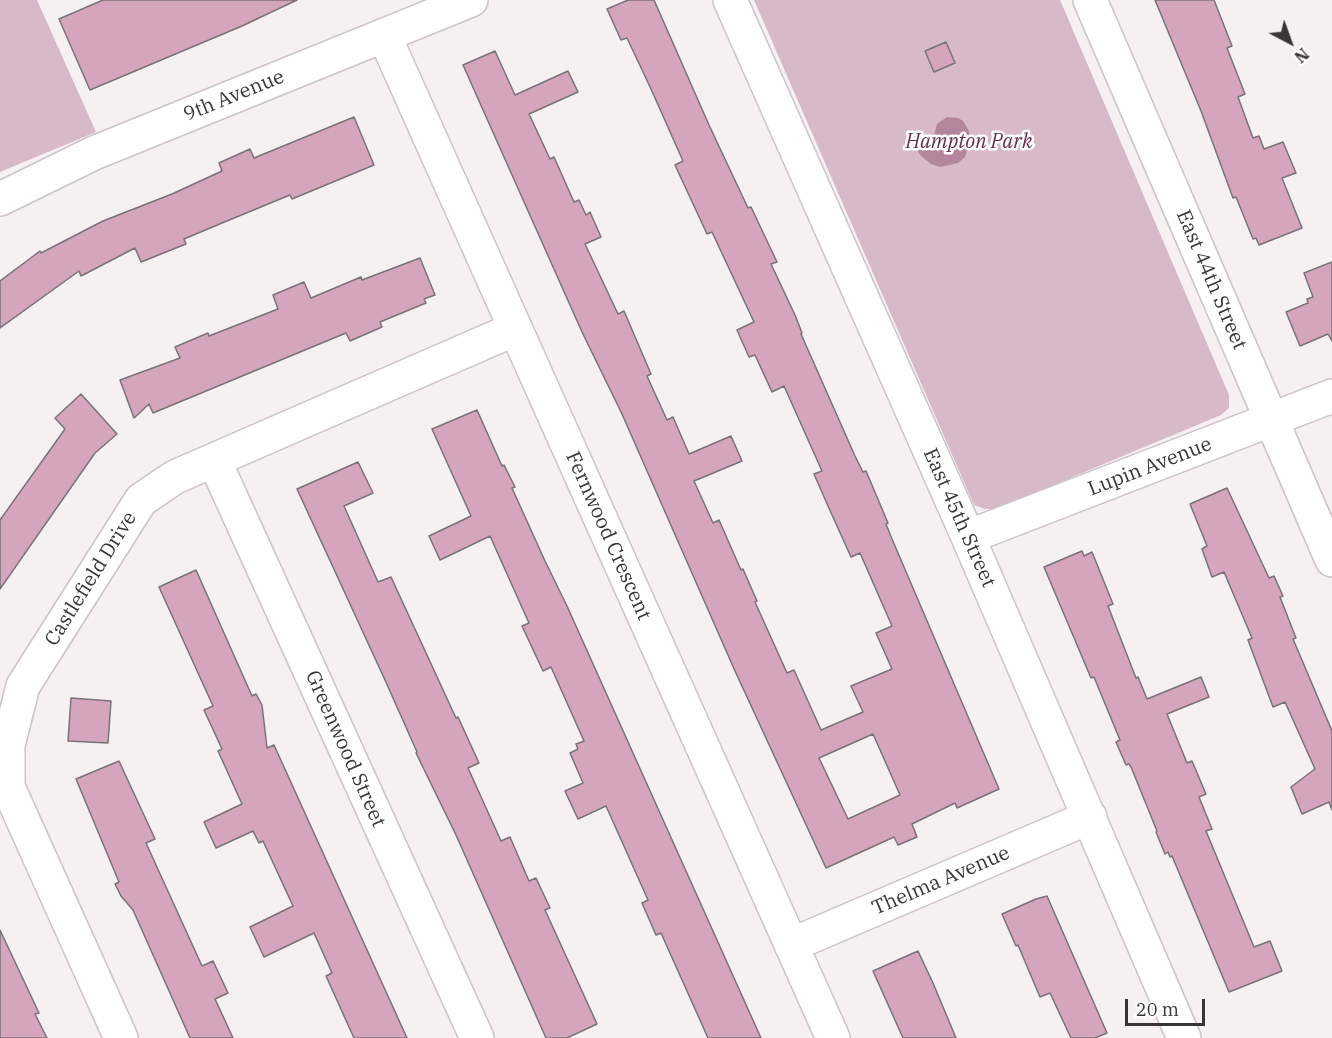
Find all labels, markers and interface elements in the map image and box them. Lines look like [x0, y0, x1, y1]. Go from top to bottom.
north arrow [1260, 12, 1320, 72]
text: N [1290, 44, 1313, 67]
street label: 9th Avenue [180, 65, 288, 127]
park label: Hampton Park [905, 130, 1033, 154]
street label: East 44th Street [1171, 207, 1251, 353]
street label: Lupin Avenue [1085, 432, 1215, 502]
street label: East 45th Street [918, 445, 1000, 591]
street label: Fernwood Crescent [560, 448, 656, 624]
street label: Castlefield Drive [40, 507, 142, 651]
street label: Greenwood Street [300, 667, 390, 831]
street label: Thelma Avenue [869, 841, 1013, 921]
scale bar [1128, 987, 1208, 1025]
text: 20 m [1136, 998, 1179, 1021]

